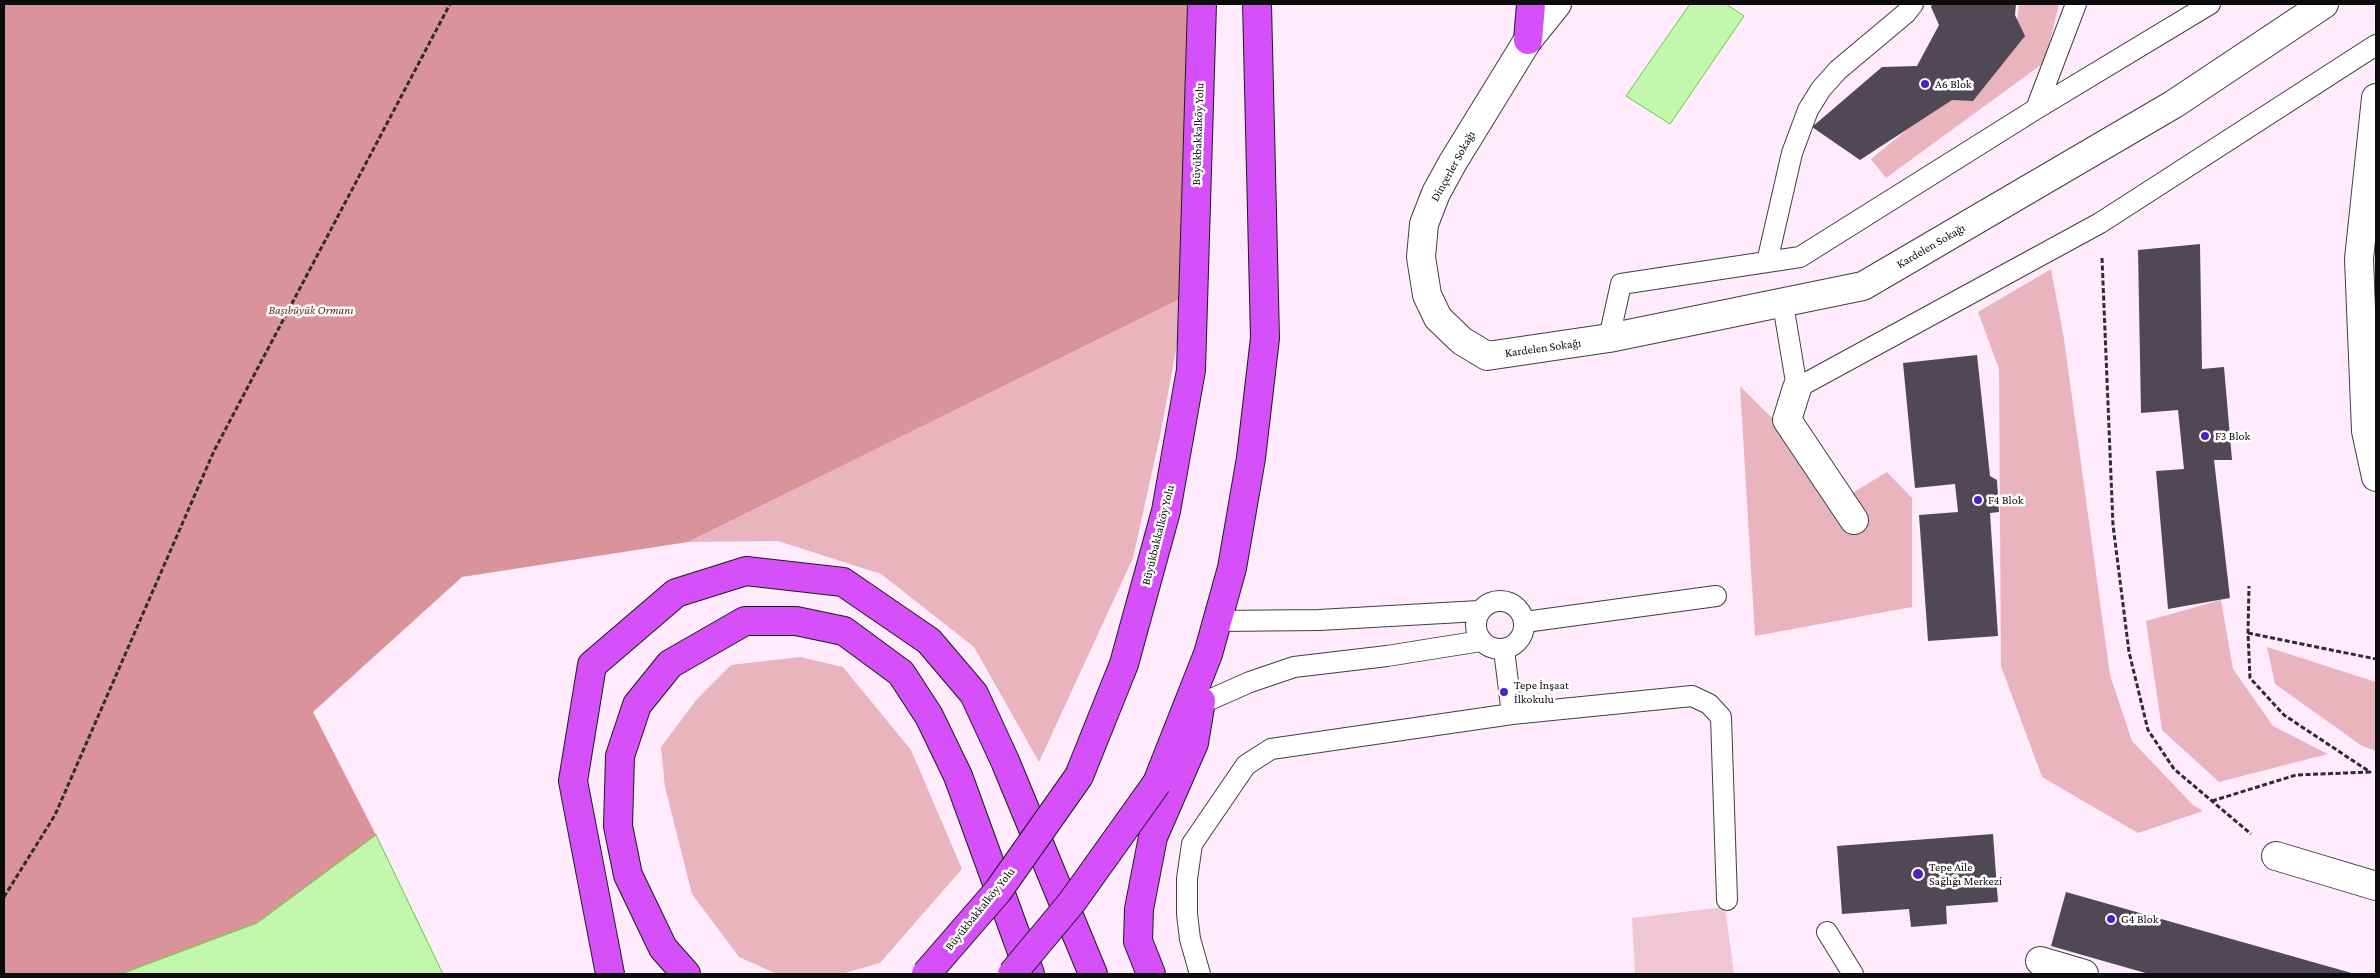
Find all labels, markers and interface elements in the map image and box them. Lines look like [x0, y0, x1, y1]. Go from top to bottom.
place label: A6 Blok [1935, 77, 1972, 91]
marker: A6 Blok [1919, 78, 1931, 90]
street label: Büyükbakkalköy Yolu [1189, 82, 1207, 186]
street label: Dinçerler Sokağı [1428, 128, 1478, 204]
street label: Kardelen Sokağı [1894, 221, 1968, 271]
park label: Başıbüyük Ormanı [269, 303, 353, 317]
street label: Kardelen Sokağı [1504, 336, 1582, 360]
place label: F3 Blok [2215, 429, 2250, 443]
marker: F3 Blok [2199, 430, 2211, 442]
street label: Büyükbakkalköy Yolu [1139, 483, 1177, 587]
place label: F4 Blok [1988, 493, 2023, 507]
marker: F4 Blok [1972, 494, 1984, 506]
place label: Tepe İnşaat İlkokulu [1514, 678, 1569, 706]
marker: Tepe İnşaat İlkokulu [1498, 686, 1510, 698]
place label: Tepe Aile Sağlığı Merkezi [1929, 860, 2002, 888]
street label: Büyükbakkalköy Yolu [942, 865, 1018, 953]
marker: Tepe Aile Sağlığı Merkezi [1911, 867, 1925, 881]
place label: G4 Blok [2121, 912, 2158, 926]
marker: G4 Blok [2105, 913, 2117, 925]

